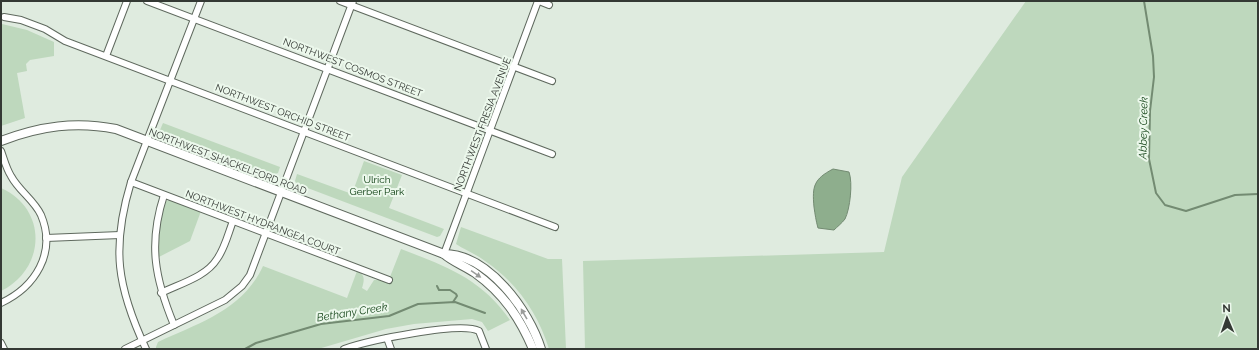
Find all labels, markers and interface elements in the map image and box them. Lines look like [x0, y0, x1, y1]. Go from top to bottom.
street label: NORTHWEST COSMOS STREET [282, 36, 424, 99]
street label: NORTHWEST FRESIA AVENUE [452, 56, 513, 193]
street label: NORTHWEST ORCHID STREET [214, 82, 352, 143]
water label: Abbey Creek [1136, 97, 1151, 160]
street label: NORTHWEST SHACKELFORD ROAD [147, 126, 308, 197]
park label: Ulrich Gerber Park [350, 174, 405, 197]
street label: NORTHWEST HYDRANGEA COURT [184, 188, 342, 257]
one-way arrow [470, 271, 482, 278]
north arrow [1207, 298, 1247, 338]
water label: Bethany Creek [316, 300, 389, 325]
text: N [1222, 302, 1231, 315]
one-way arrow [521, 308, 528, 320]

